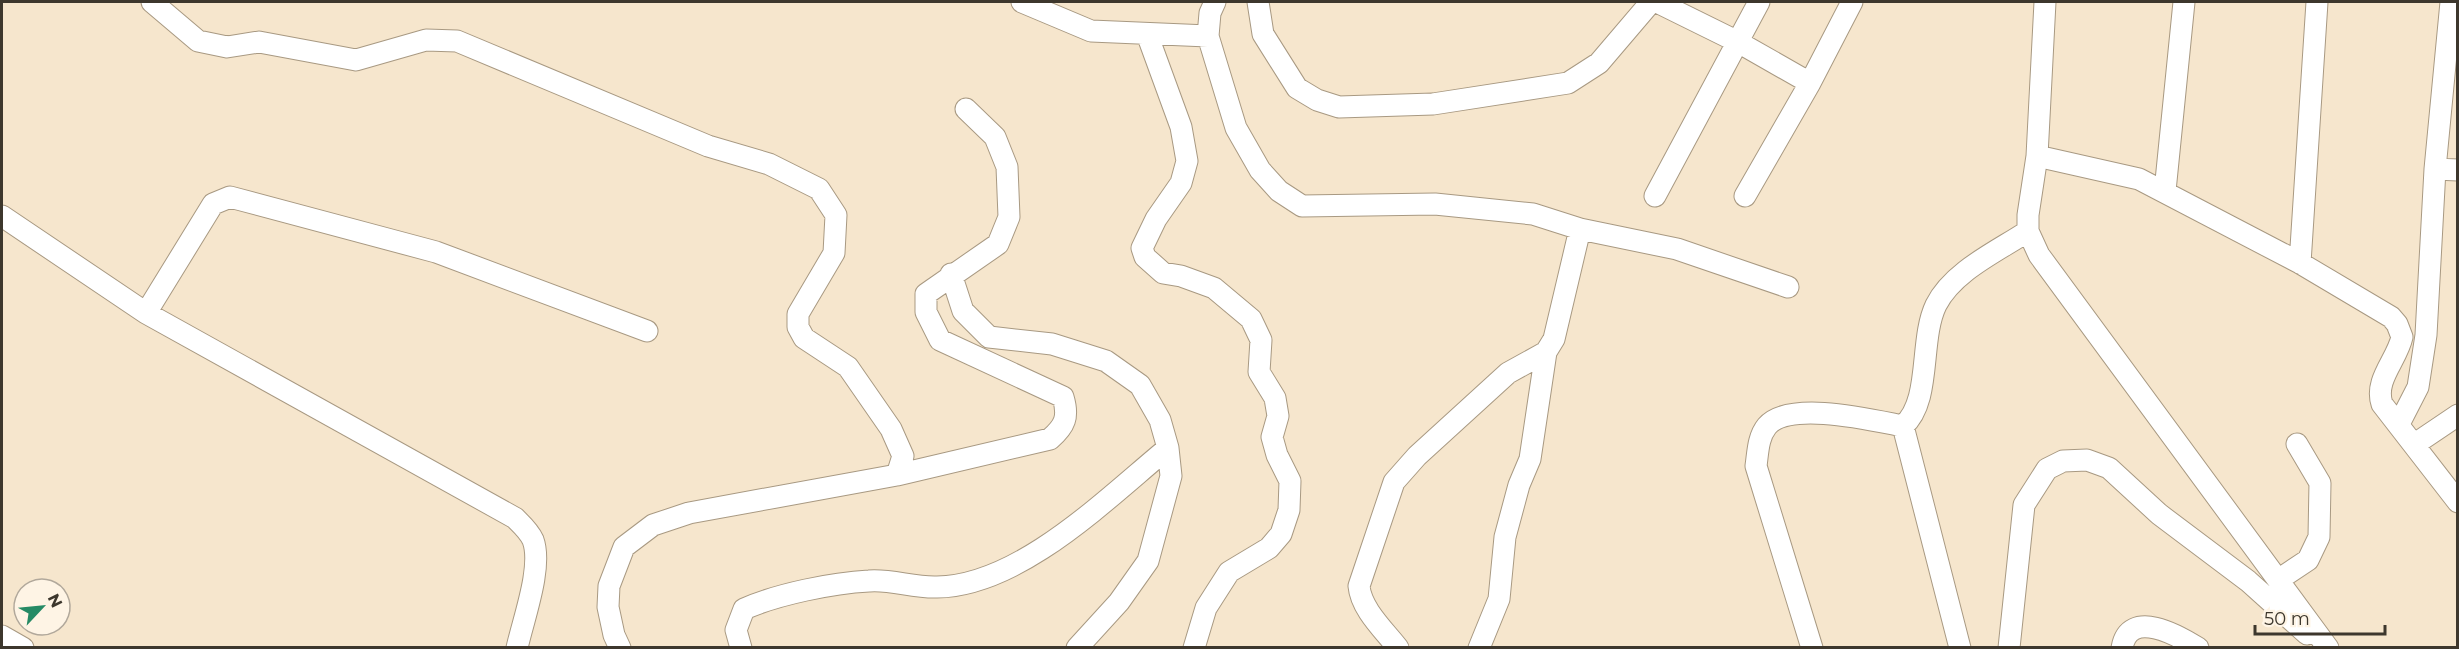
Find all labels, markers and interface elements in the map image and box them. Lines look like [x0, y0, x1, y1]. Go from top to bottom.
north arrow [12, 577, 72, 637]
text: N [44, 591, 66, 611]
scale bar [2255, 598, 2386, 636]
text: 50 m [2264, 608, 2310, 630]

